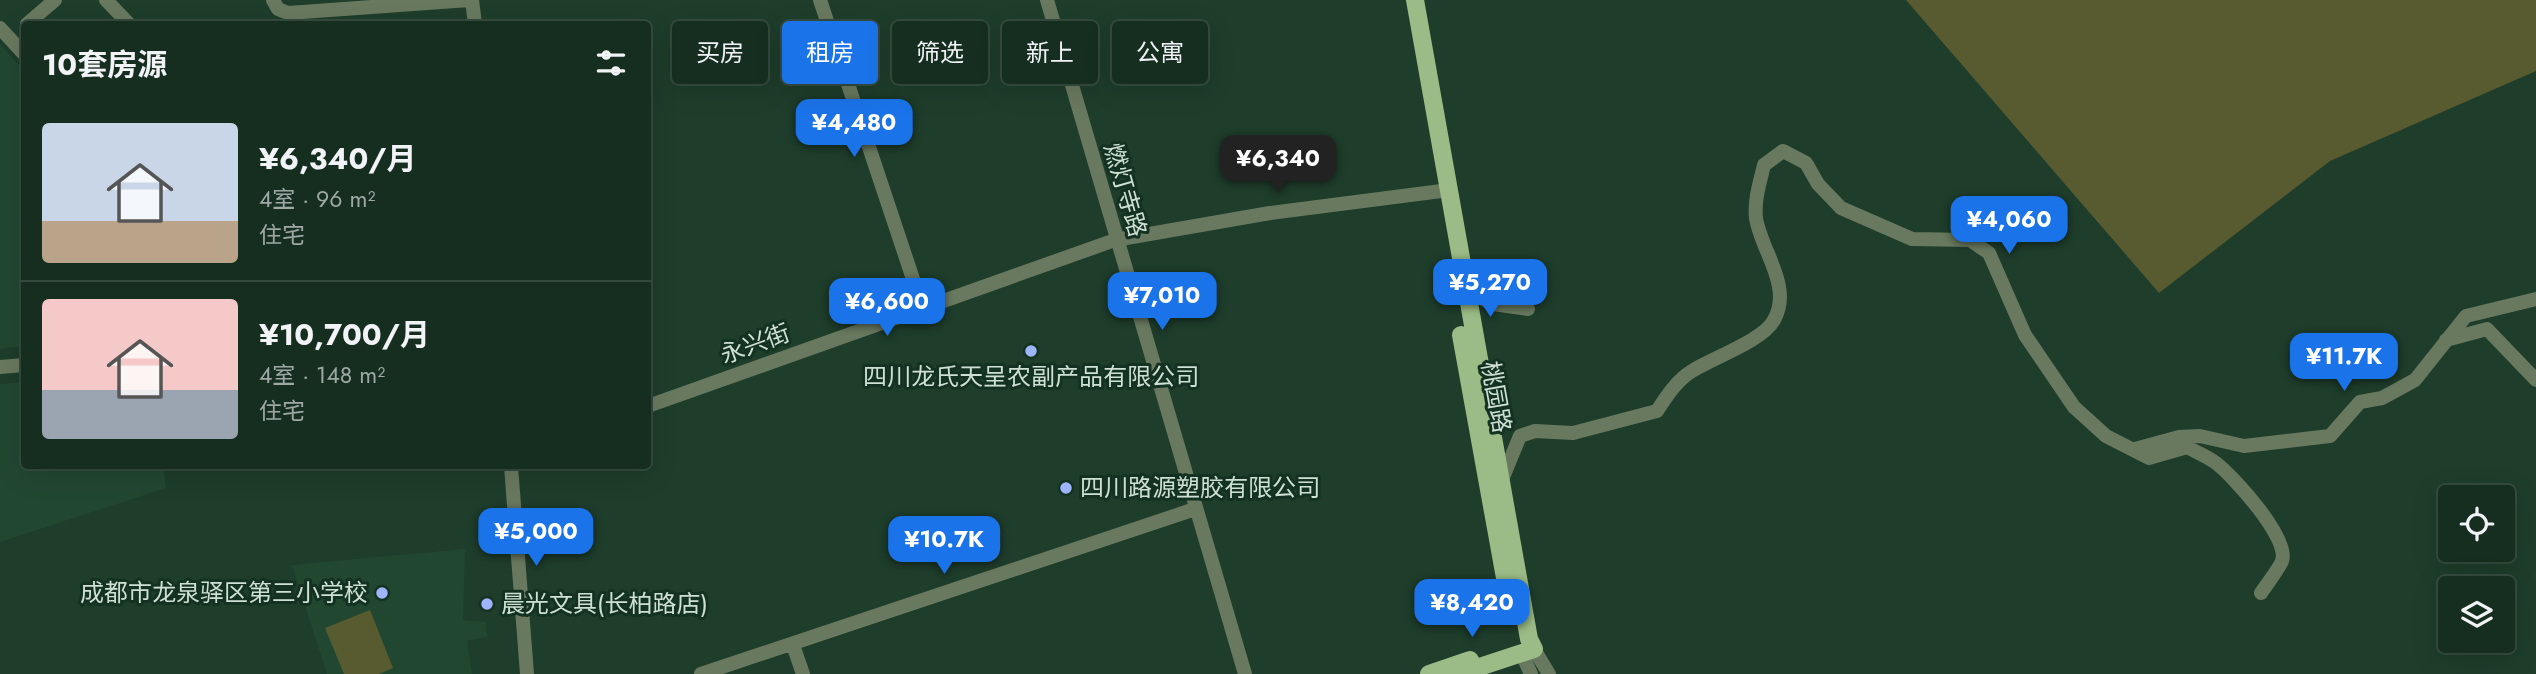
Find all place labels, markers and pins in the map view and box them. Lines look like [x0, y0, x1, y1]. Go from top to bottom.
pin: ¥4,480 [797, 100, 911, 159]
pin: ¥6,340 [1221, 136, 1335, 195]
pin: ¥4,060 [1952, 196, 2066, 256]
pin: ¥5,270 [1433, 260, 1547, 319]
pin: ¥7,010 [1105, 272, 1219, 332]
pin: ¥6,600 [830, 278, 944, 338]
pin: ¥11.7K [2287, 334, 2401, 393]
marker: 四川龙氏天呈农副产品有限公司 [1023, 343, 1039, 359]
place label: 四川龙氏天呈农副产品有限公司 [863, 359, 1199, 394]
place label: 四川路源塑胶有限公司 [1080, 470, 1320, 505]
marker: 四川路源塑胶有限公司 [1058, 480, 1074, 496]
pin: ¥5,000 [479, 508, 593, 568]
pin: ¥10.7K [887, 516, 1001, 576]
place label: 成都市龙泉驿区第三小学校 [80, 575, 368, 610]
pin: ¥8,420 [1415, 580, 1529, 639]
marker: 成都市龙泉驿区第三小学校 [374, 585, 390, 601]
place label: 晨光文具(长柏路店) [501, 586, 708, 621]
marker: 晨光文具(长柏路店) [479, 596, 495, 612]

